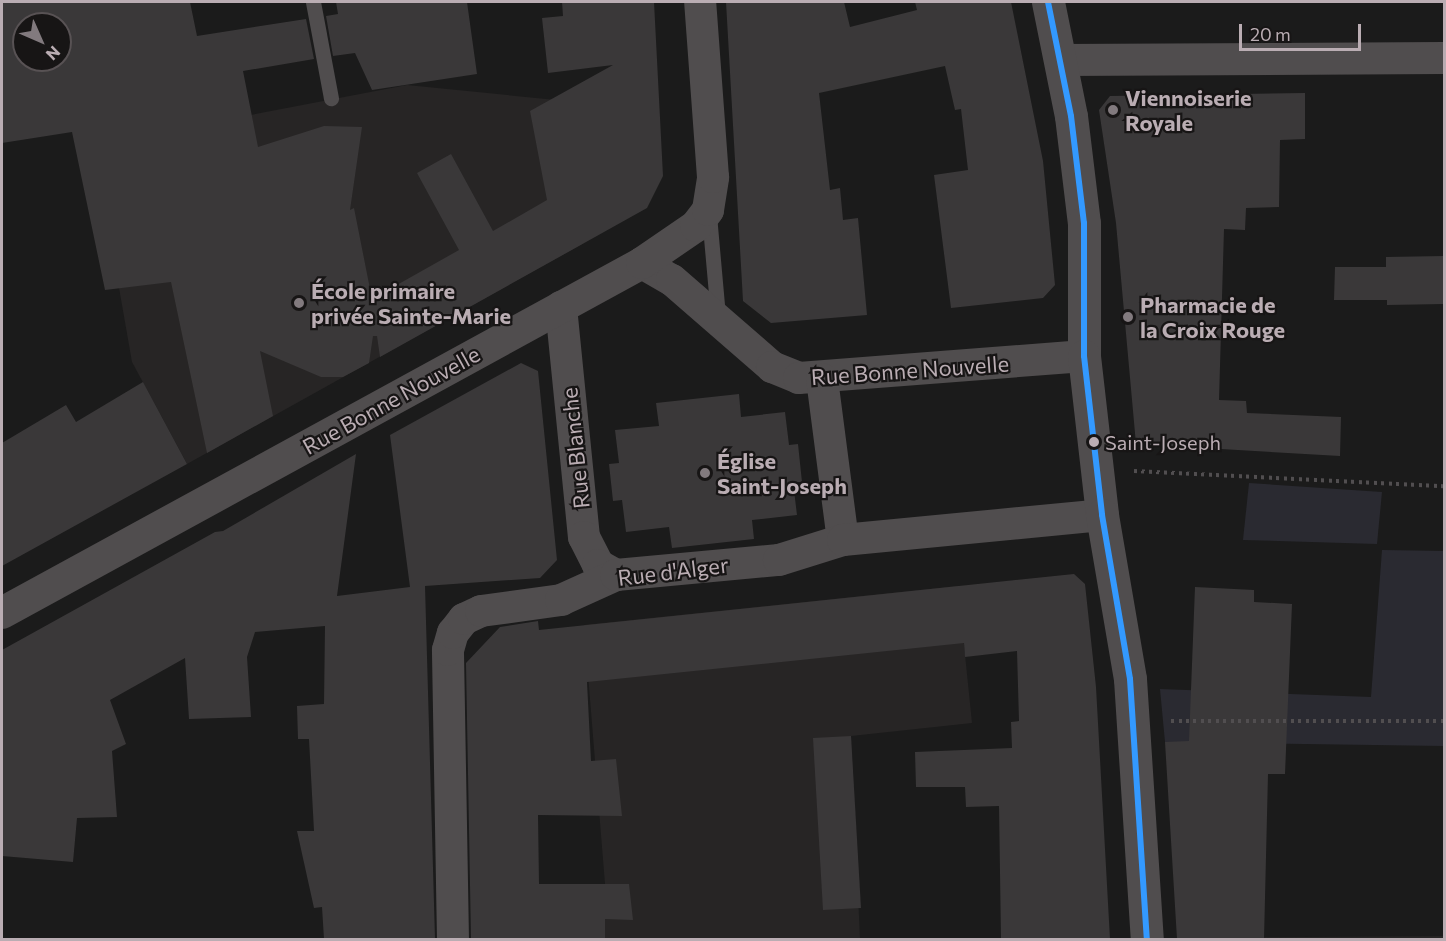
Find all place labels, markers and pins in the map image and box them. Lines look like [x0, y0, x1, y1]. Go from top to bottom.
place label: Viennoiserie Royale [1125, 84, 1252, 136]
marker: Viennoiserie Royale [1106, 103, 1120, 117]
place label: École primaire privée Sainte-Marie [311, 277, 511, 328]
place label: Pharmacie de la Croix Rouge [1140, 291, 1285, 342]
marker: École primaire privée Sainte-Marie [292, 296, 306, 310]
marker: Pharmacie de la Croix Rouge [1121, 310, 1135, 324]
place label: Saint-Joseph [1105, 430, 1221, 454]
marker: Saint-Joseph [1088, 436, 1100, 448]
place label: Église Saint-Joseph [717, 447, 847, 499]
marker: Église Saint-Joseph [698, 466, 712, 480]

